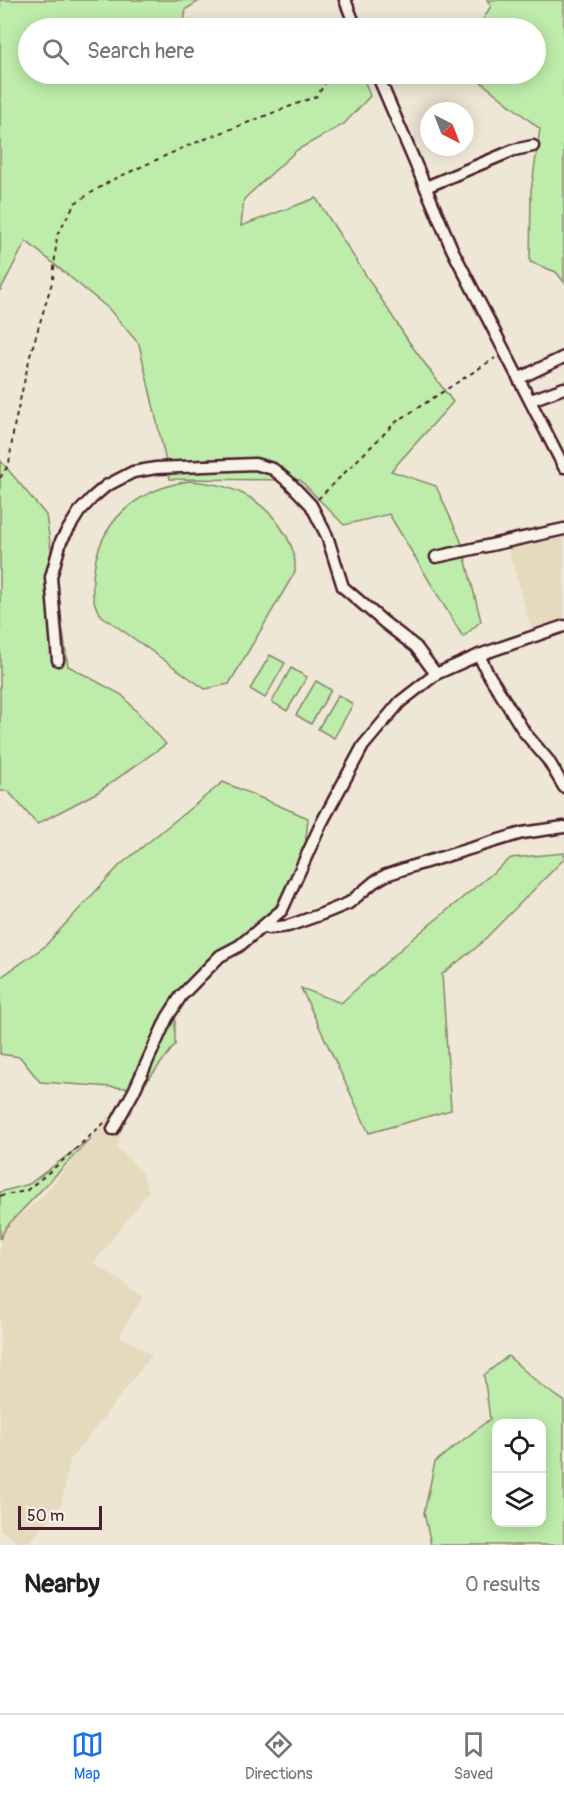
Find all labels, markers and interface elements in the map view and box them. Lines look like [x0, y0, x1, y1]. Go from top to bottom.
search box [18, 18, 546, 84]
icon: search [39, 35, 72, 68]
text: Search here [87, 37, 194, 65]
north arrow [420, 102, 474, 156]
map controls [492, 1419, 546, 1527]
button: locate [492, 1419, 546, 1473]
button: layers [492, 1473, 546, 1527]
scale bar [18, 1503, 102, 1530]
text: 50 m [27, 1506, 64, 1526]
text: Nearby [24, 1568, 100, 1600]
text: 0 results [465, 1572, 540, 1597]
tab: Map [71, 1728, 104, 1784]
tab: Directions [245, 1728, 313, 1784]
tab: Saved [454, 1728, 493, 1784]

